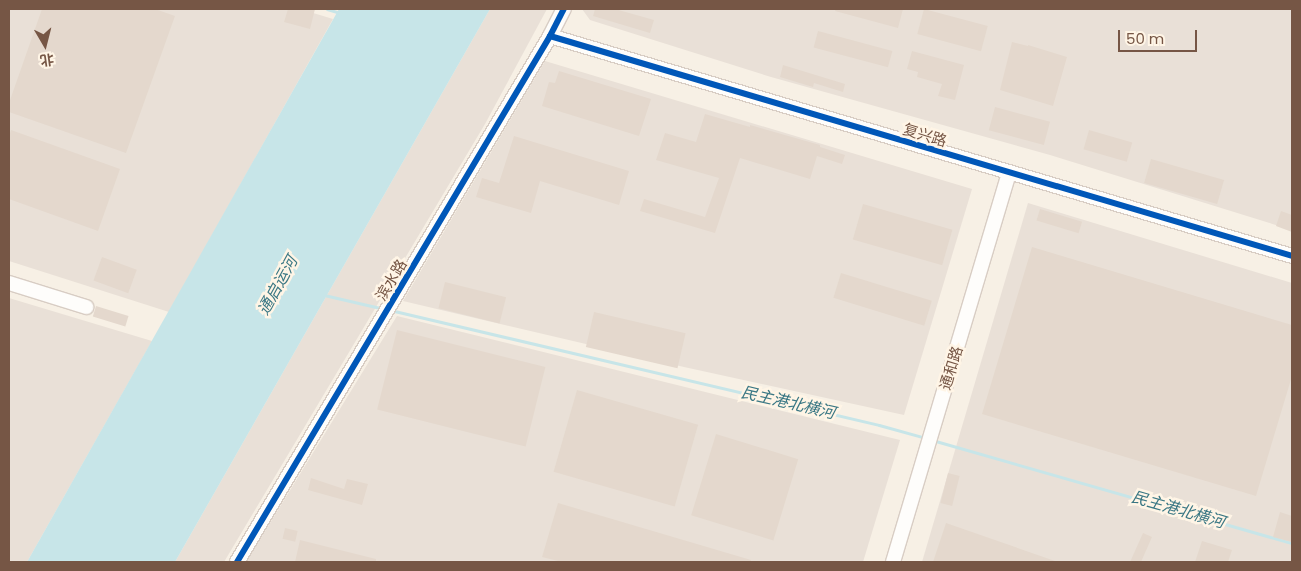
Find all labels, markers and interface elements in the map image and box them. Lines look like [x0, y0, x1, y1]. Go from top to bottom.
north arrow [20, 20, 70, 70]
scale bar [1121, 20, 1200, 52]
text: 50 m [1126, 28, 1164, 49]
text: 北 [39, 49, 55, 71]
street label: 复兴路 [901, 120, 949, 150]
water label: 通启运河 [254, 253, 302, 319]
street label: 滨水路 [372, 256, 410, 304]
street label: 通和路 [936, 344, 966, 392]
water label: 民主港北横河 [739, 383, 837, 423]
water label: 民主港北横河 [1129, 488, 1227, 532]

